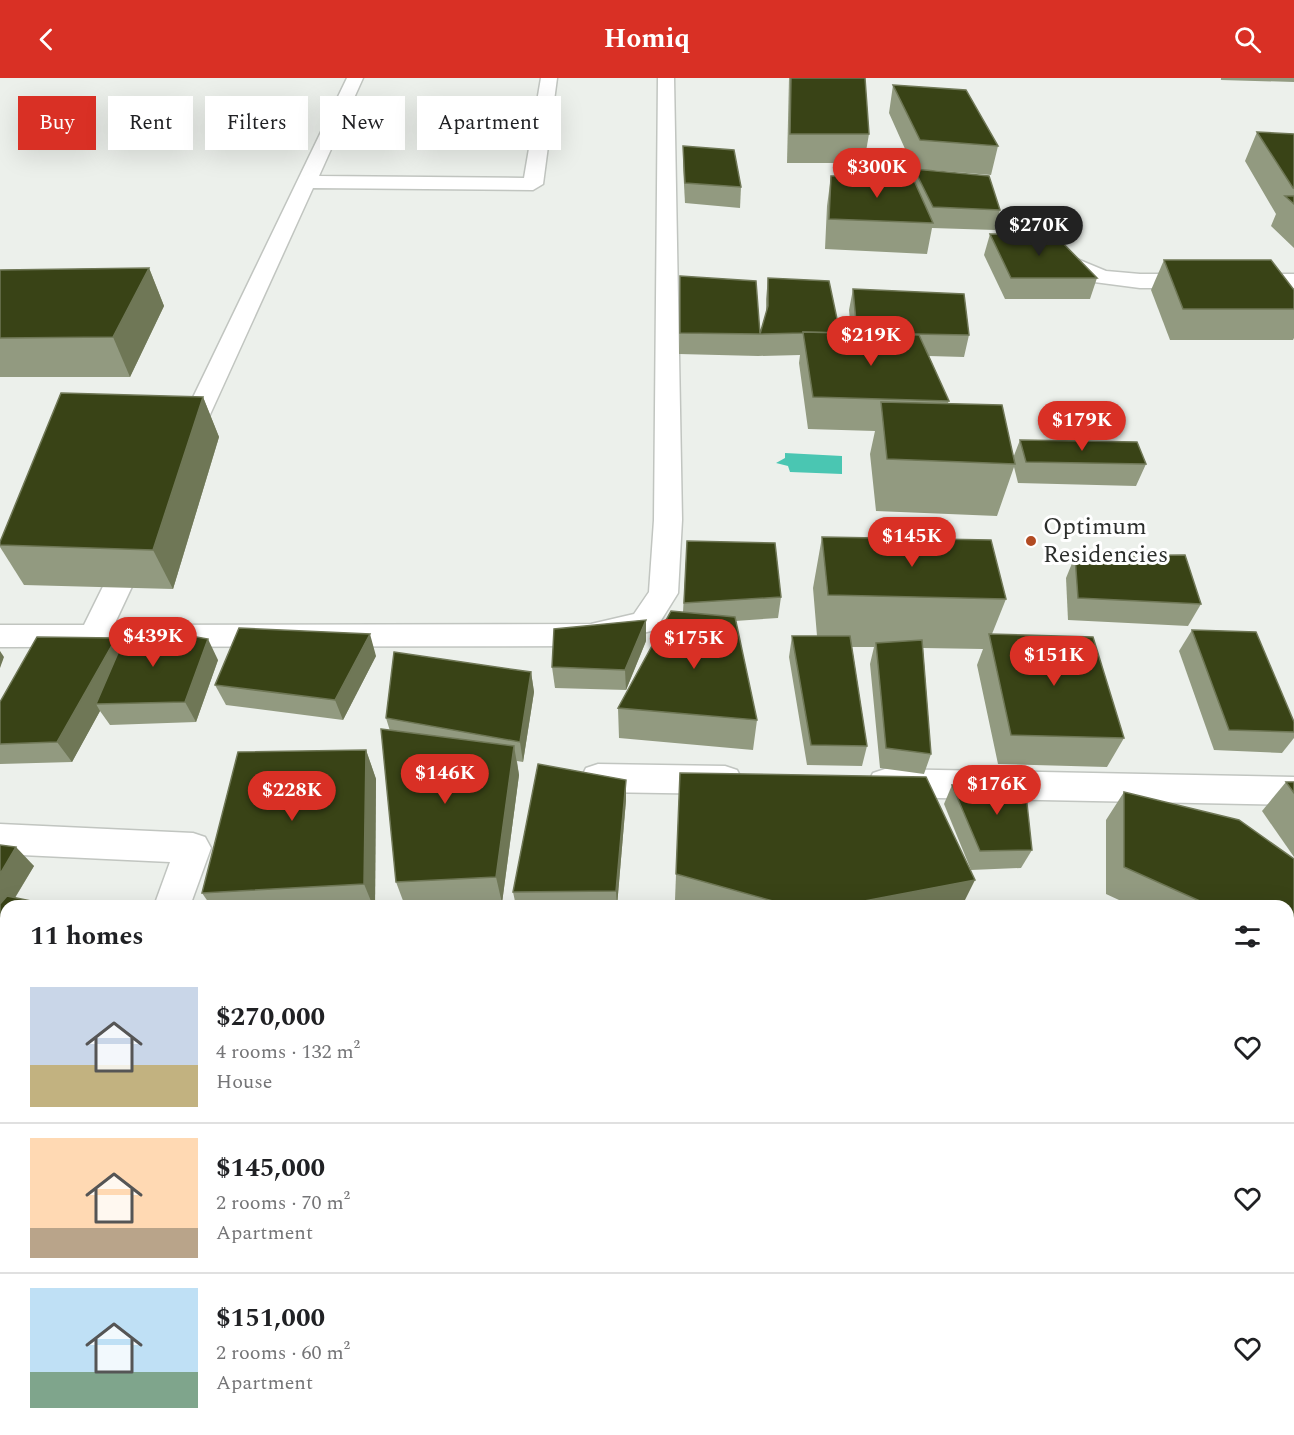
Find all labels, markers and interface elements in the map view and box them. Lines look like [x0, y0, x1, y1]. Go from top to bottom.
text: Homiq [604, 18, 690, 60]
icon: back [30, 23, 63, 56]
icon: search [1231, 23, 1264, 56]
chip: Buy [18, 96, 96, 150]
chip: Rent [108, 96, 193, 150]
chip: Filters [205, 96, 308, 150]
chip: New [320, 96, 405, 150]
chip: Apartment [417, 96, 561, 150]
pin: $300K [835, 148, 919, 199]
text: $300K [847, 152, 907, 182]
pin: $270K [997, 206, 1081, 257]
text: $270K [1009, 210, 1069, 240]
pin: $219K [829, 316, 913, 367]
text: $219K [841, 320, 901, 350]
pin: $179K [1040, 401, 1124, 452]
text: $179K [1052, 405, 1112, 435]
place label: Optimum Residencies [1043, 509, 1168, 573]
pin: $145K [870, 517, 954, 568]
text: $145K [882, 521, 942, 551]
marker: Optimum Residencies [1024, 534, 1038, 548]
pin: $439K [111, 617, 195, 668]
pin: $175K [652, 619, 736, 670]
text: $439K [123, 621, 183, 651]
text: $175K [664, 623, 724, 653]
pin: $151K [1012, 636, 1096, 687]
text: $151K [1024, 640, 1084, 670]
pin: $146K [403, 754, 487, 805]
text: $146K [415, 758, 475, 788]
pin: $176K [955, 765, 1039, 816]
text: $176K [967, 769, 1027, 799]
pin: $228K [250, 771, 334, 822]
text: $228K [262, 775, 322, 805]
text: 11 homes [30, 916, 144, 956]
icon: filters [1231, 920, 1264, 953]
text: $270,000 [216, 997, 325, 1037]
icon: home [78, 1011, 150, 1083]
icon: heart [1231, 1031, 1264, 1064]
text: 4 rooms · 132 m² [216, 1037, 360, 1067]
text: House [216, 1067, 273, 1097]
text: $145,000 [216, 1148, 325, 1188]
icon: home [78, 1162, 150, 1234]
icon: heart [1231, 1182, 1264, 1215]
text: 2 rooms · 70 m² [216, 1188, 350, 1218]
text: Apartment [216, 1218, 313, 1248]
text: $151,000 [216, 1298, 325, 1338]
icon: home [78, 1312, 150, 1384]
icon: heart [1231, 1332, 1264, 1365]
text: 2 rooms · 60 m² [216, 1338, 350, 1368]
text: Apartment [216, 1368, 313, 1398]

